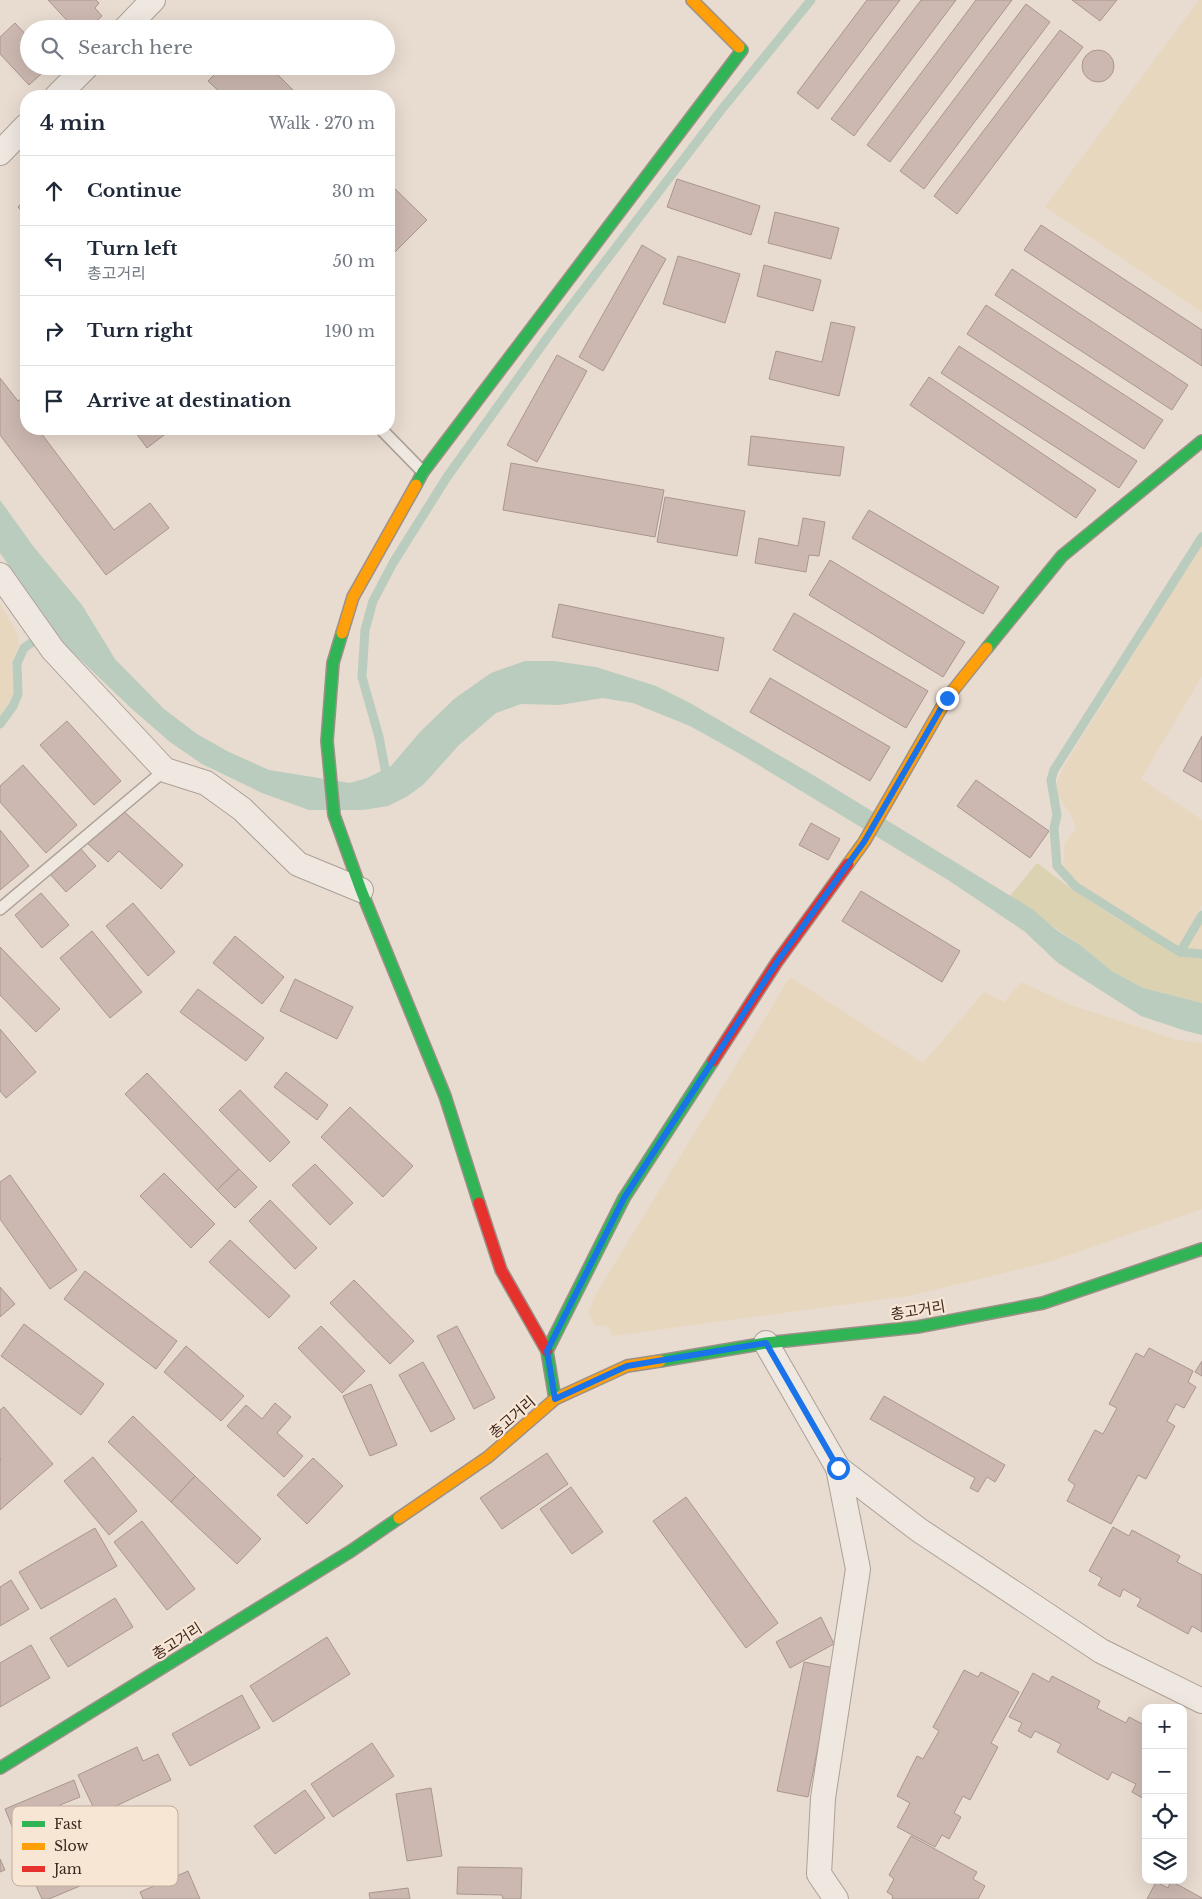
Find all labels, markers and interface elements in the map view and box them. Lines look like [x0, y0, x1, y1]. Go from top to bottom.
search box [20, 20, 395, 75]
icon: search [38, 34, 66, 62]
text: Search here [78, 36, 193, 59]
text: 4 min [40, 110, 106, 136]
text: Walk · 270 m [269, 113, 375, 133]
icon: ahead [40, 177, 68, 205]
text: Continue [87, 179, 182, 202]
text: 30 m [332, 181, 375, 201]
text: Turn left [87, 237, 178, 260]
icon: left [40, 247, 68, 275]
text: 50 m [333, 251, 375, 271]
text: 총고거리 [87, 263, 146, 283]
icon: right [40, 317, 68, 345]
text: Turn right [87, 319, 193, 342]
text: 190 m [324, 321, 375, 341]
icon: arrive [40, 387, 68, 415]
text: Arrive at destination [87, 389, 291, 412]
route end [936, 687, 959, 710]
street label: 총고거리 [889, 1296, 947, 1324]
street label: 총고거리 [485, 1392, 539, 1442]
route start [827, 1457, 850, 1480]
street label: 총고거리 [149, 1618, 205, 1664]
map controls [1142, 1704, 1187, 1884]
button: + [1142, 1704, 1187, 1749]
button: − [1142, 1749, 1187, 1794]
button: locate [1142, 1794, 1187, 1839]
legend [12, 1806, 178, 1886]
text: Fast [54, 1815, 83, 1833]
text: Slow [54, 1837, 88, 1855]
button: layers [1142, 1839, 1187, 1884]
text: Jam [52, 1860, 82, 1878]

